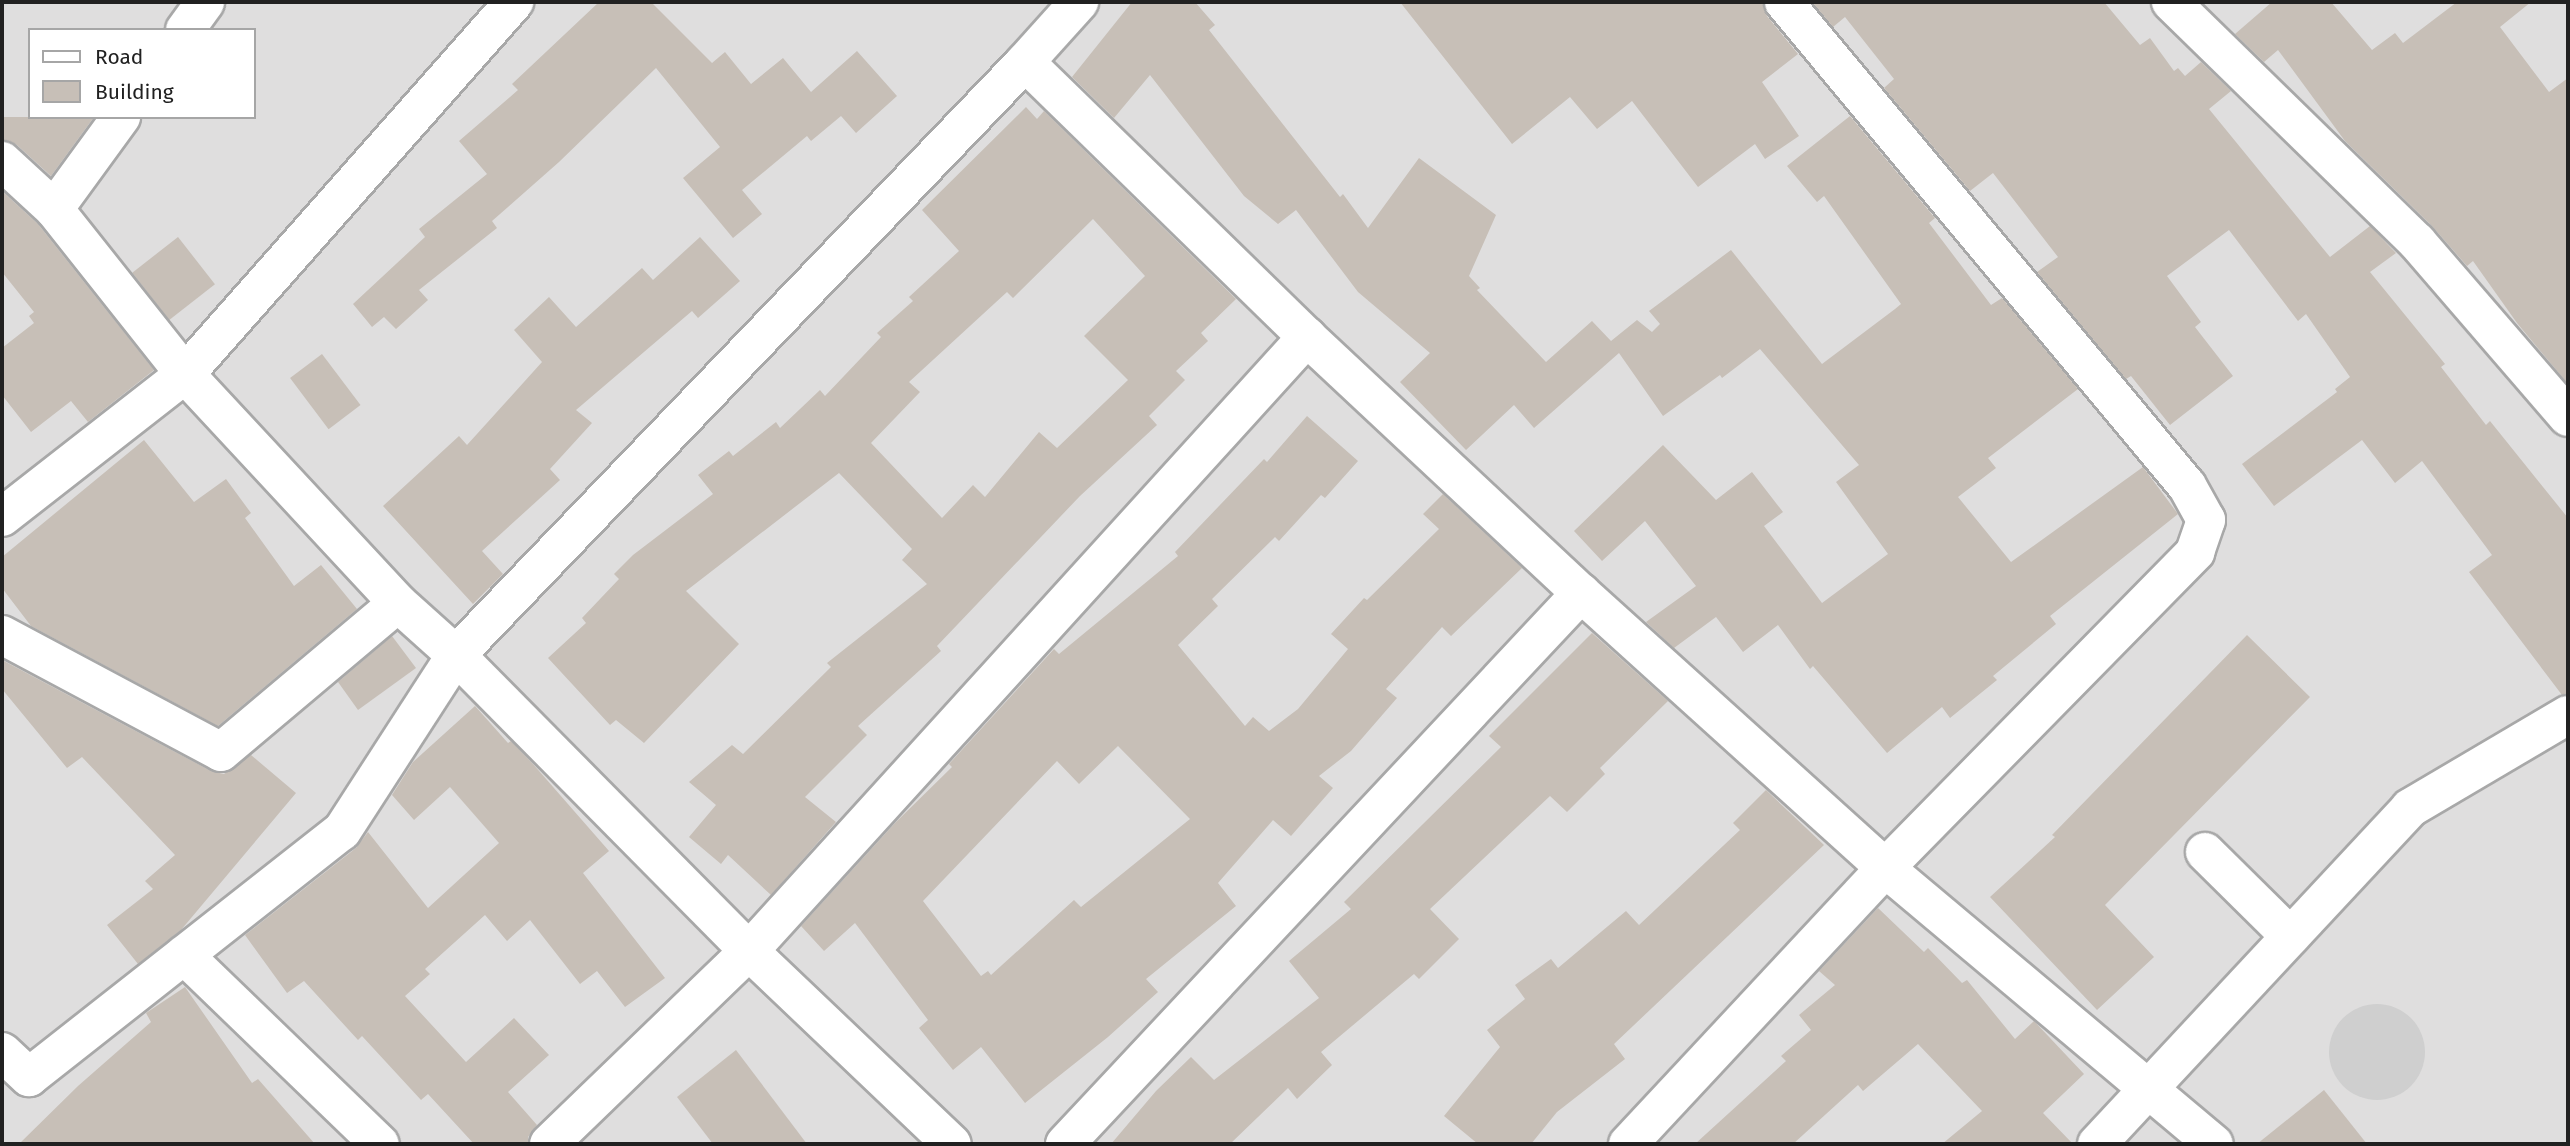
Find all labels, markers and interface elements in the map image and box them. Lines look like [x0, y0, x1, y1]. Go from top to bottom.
legend [28, 28, 256, 119]
text: Road [95, 44, 143, 70]
text: Building [95, 79, 174, 105]

